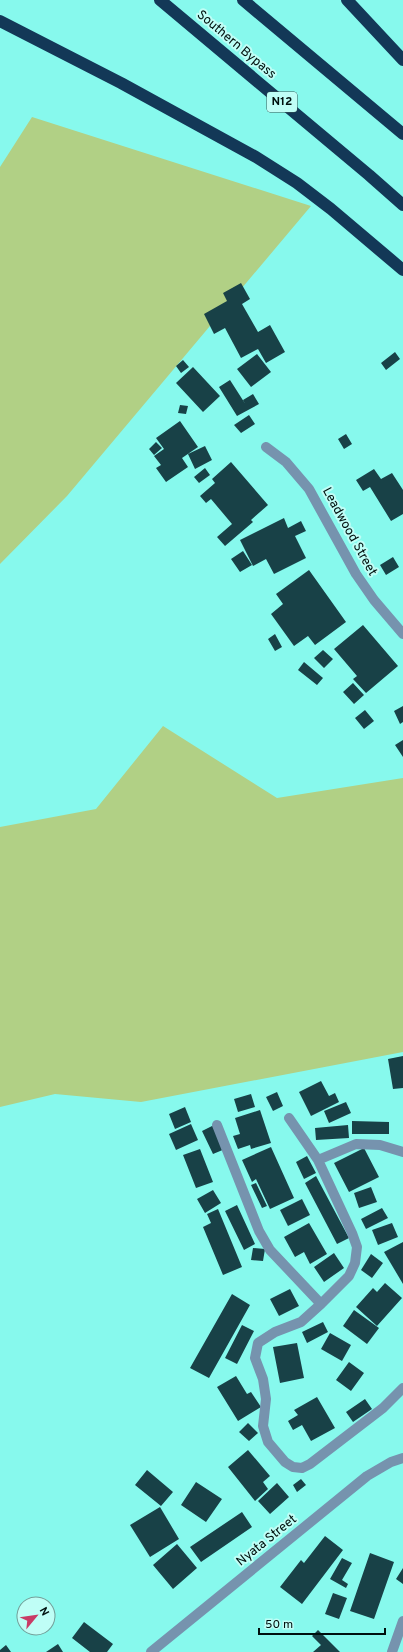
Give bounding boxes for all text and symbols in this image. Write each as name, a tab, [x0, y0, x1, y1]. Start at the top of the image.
street label: Southern Bypass	[193, 7, 279, 83]
road number: N12	[267, 92, 297, 112]
street label: Leadwood Street	[318, 485, 380, 579]
street label: Nyata Street	[234, 1512, 300, 1570]
north arrow	[16, 1596, 56, 1636]
text: N	[36, 1605, 52, 1618]
scale bar	[259, 1610, 385, 1636]
text: 50 m	[265, 1617, 293, 1633]

